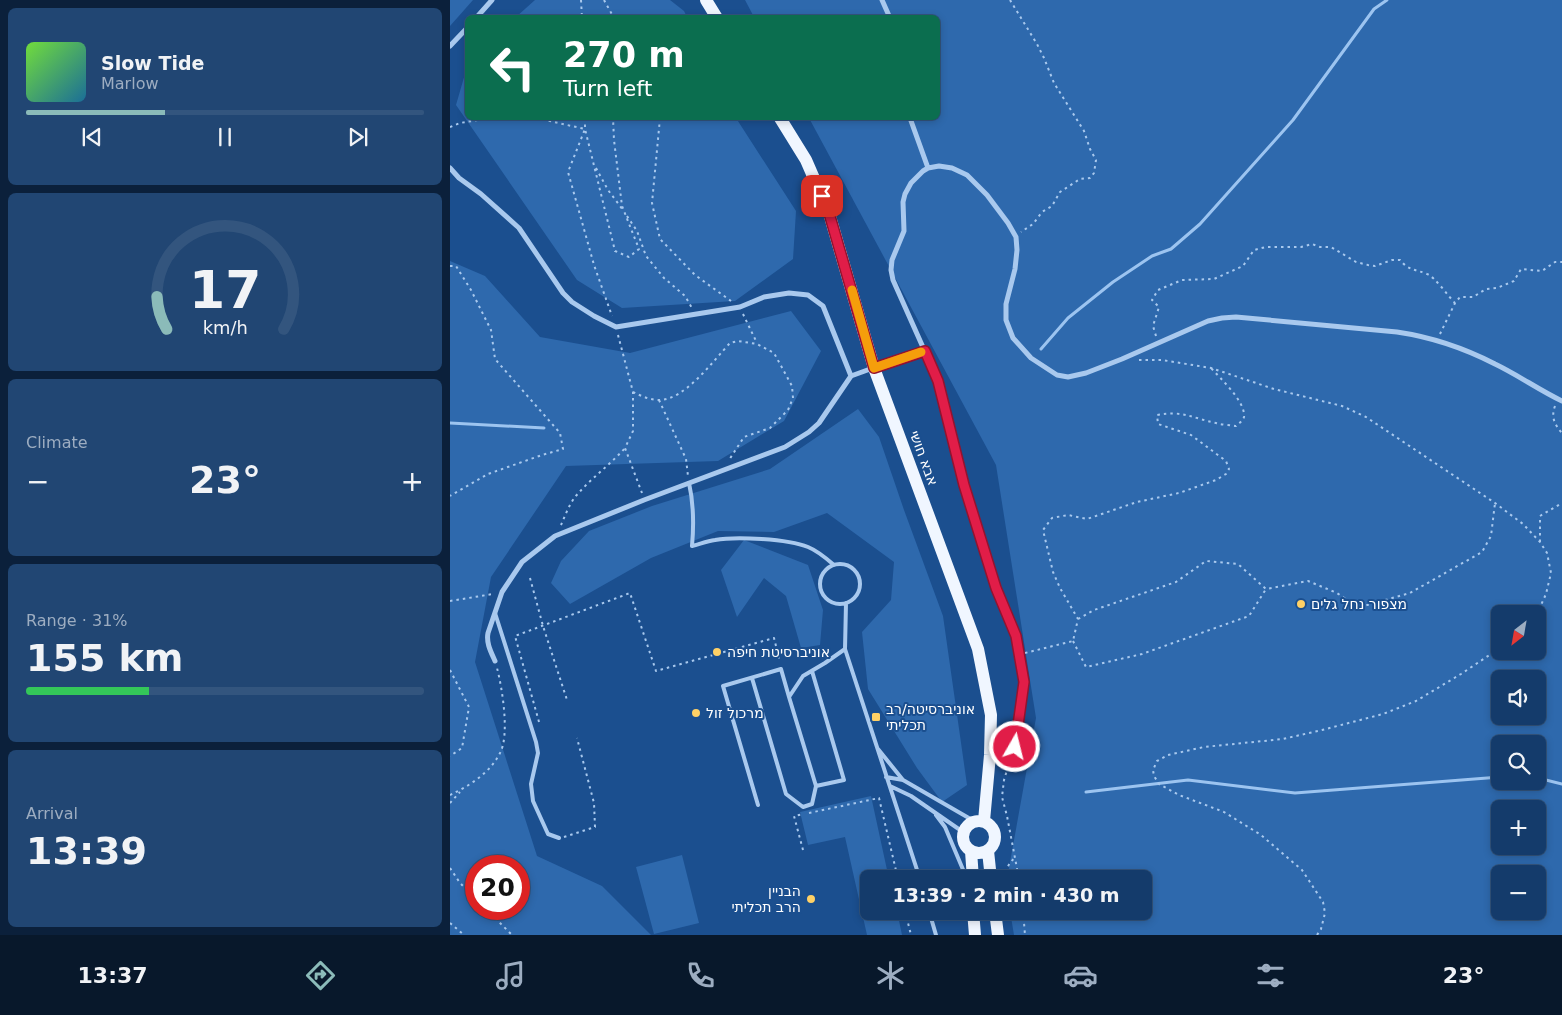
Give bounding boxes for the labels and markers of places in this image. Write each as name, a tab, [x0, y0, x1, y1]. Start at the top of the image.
pin	[801, 175, 843, 217]
place label: מצפור נחל גלים	[1311, 596, 1407, 612]
marker: מצפור נחל גלים	[1295, 598, 1307, 610]
place label: אוניברסיטת חיפה	[727, 644, 830, 660]
marker: אוניברסיטת חיפה	[711, 646, 723, 658]
place label: אוניברסיטה/רב תכליתי	[886, 701, 975, 733]
place label: מרכול זול	[706, 705, 764, 721]
marker: מרכול זול	[690, 707, 702, 719]
marker: אוניברסיטה/רב תכליתי	[870, 711, 882, 723]
place label: הבניין הרב תכליתי	[731, 883, 801, 915]
marker: הבניין הרב תכליתי	[805, 893, 817, 905]

